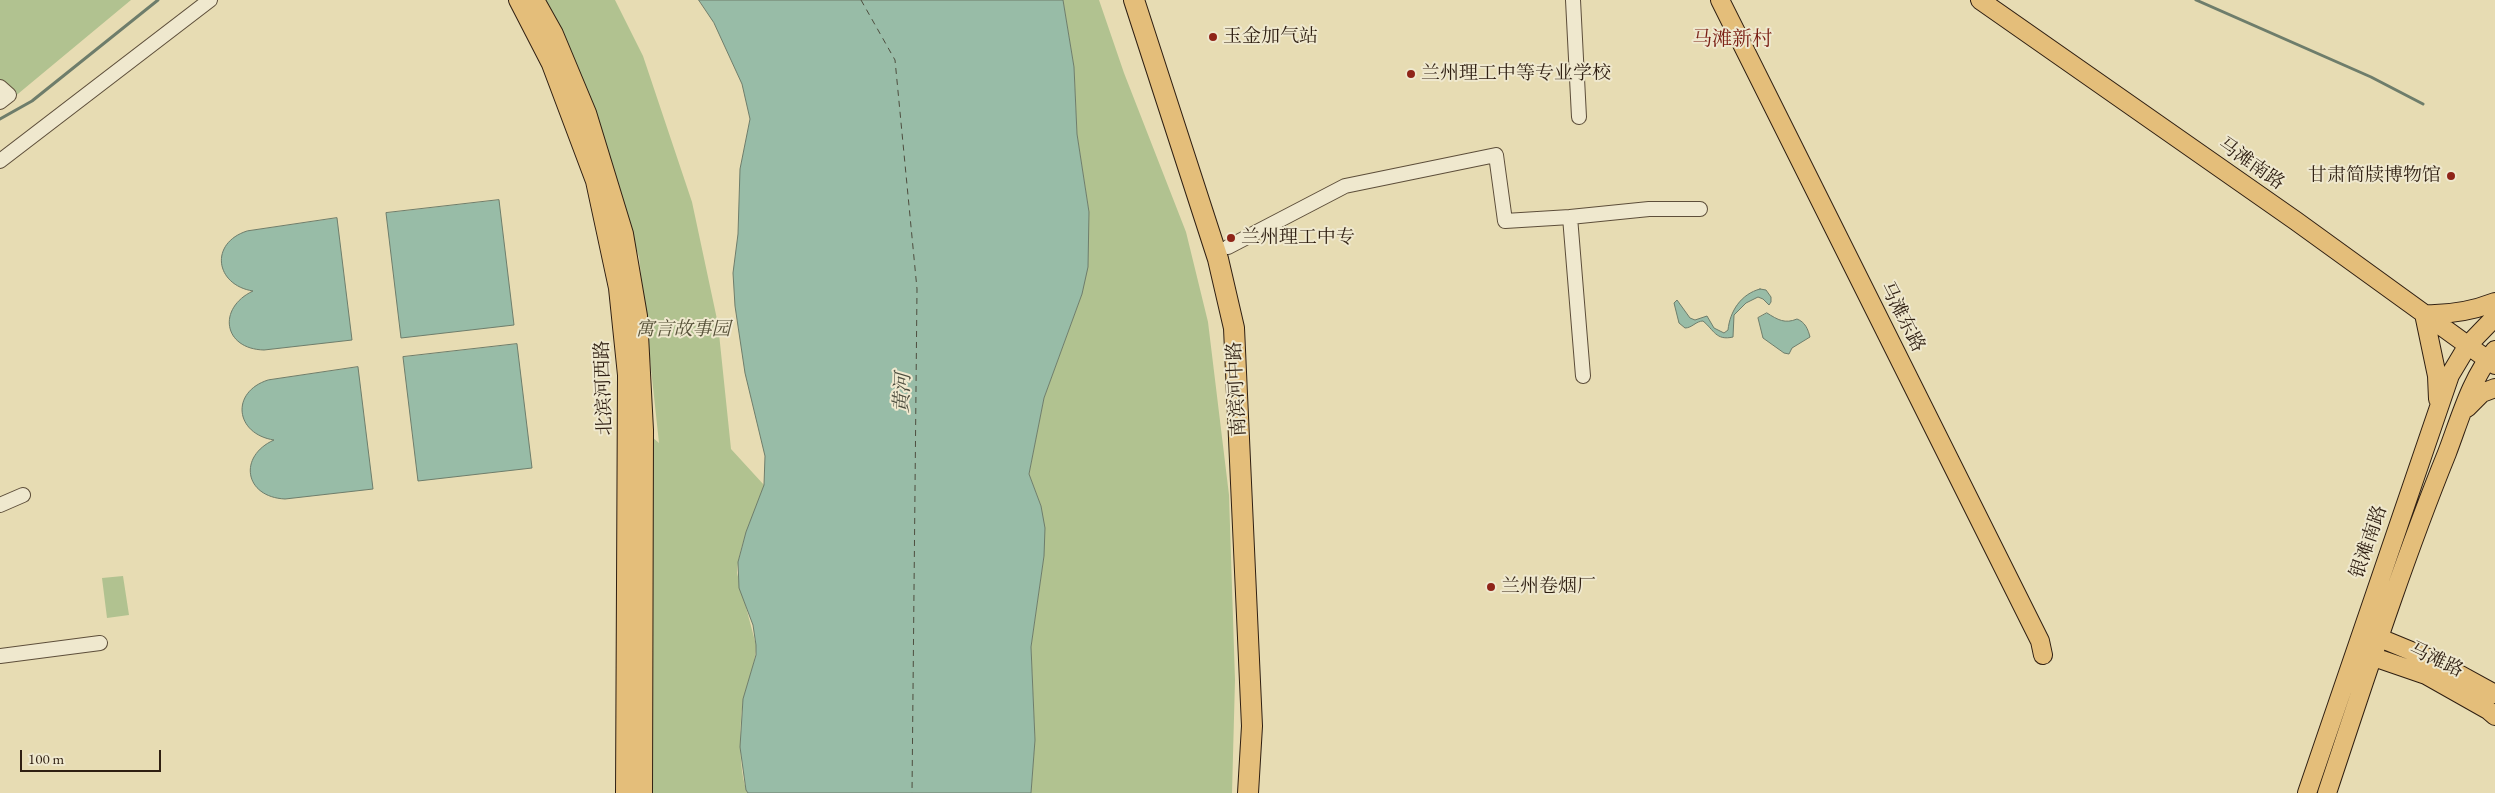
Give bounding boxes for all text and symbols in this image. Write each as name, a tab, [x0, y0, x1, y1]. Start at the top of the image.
place label: 玉金加气站	[1223, 26, 1318, 48]
district label: 马滩新村	[1692, 28, 1772, 52]
marker: 玉金加气站	[1207, 31, 1219, 43]
place label: 兰州理工中等专业学校	[1421, 63, 1611, 85]
marker: 兰州理工中等专业学校	[1405, 68, 1417, 80]
street label: 马滩南路	[2213, 133, 2289, 195]
place label: 甘肃简牍博物馆	[2308, 165, 2441, 187]
marker: 甘肃简牍博物馆	[2445, 170, 2457, 182]
place label: 兰州理工中专	[1241, 227, 1355, 249]
marker: 兰州理工中专	[1225, 232, 1237, 244]
street label: 马滩东路	[1875, 278, 1929, 356]
park label: 寓言故事园	[636, 319, 730, 341]
street label: 北滨河西路	[591, 340, 617, 436]
street label: 南滨河中路	[1223, 341, 1251, 437]
water label: 黄河	[890, 372, 916, 414]
street label: 银滩南路	[2346, 502, 2392, 582]
place label: 兰州卷烟厂	[1501, 576, 1596, 598]
marker: 兰州卷烟厂	[1485, 581, 1497, 593]
street label: 马滩路	[2405, 638, 2467, 682]
scale bar	[22, 740, 164, 772]
text: 100 m	[28, 749, 64, 768]

